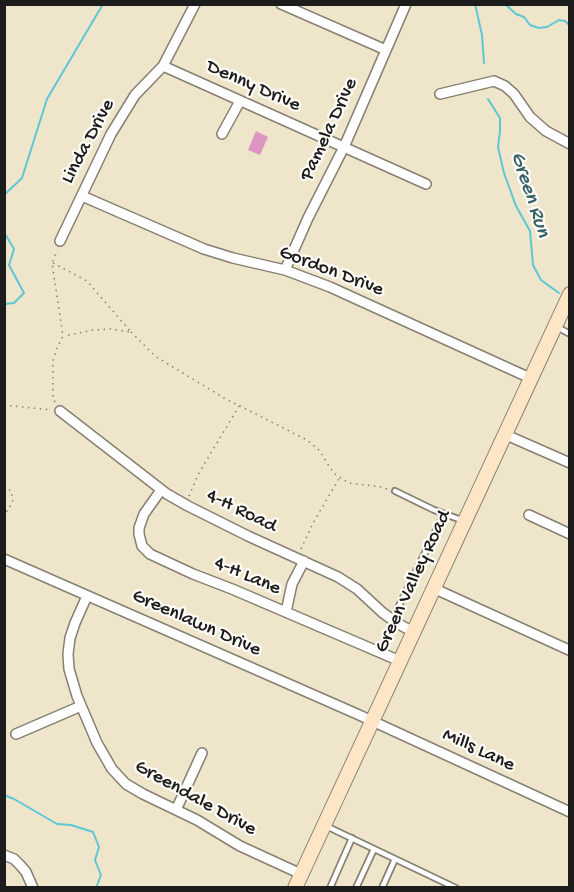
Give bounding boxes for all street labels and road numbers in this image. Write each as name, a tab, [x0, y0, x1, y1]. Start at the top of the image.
street label: Denny Drive	[202, 56, 304, 118]
street label: Pamela Drive	[296, 75, 364, 185]
street label: Linda Drive	[57, 96, 121, 188]
street label: Gordon Drive	[275, 241, 387, 303]
street label: 4-H Road	[202, 485, 280, 539]
street label: Green Valley Road	[371, 507, 457, 657]
street label: 4-H Lane	[210, 552, 284, 602]
street label: Greenlawn Drive	[128, 585, 264, 663]
street label: Mills Lane	[438, 724, 518, 778]
street label: Greendale Drive	[130, 756, 260, 842]

